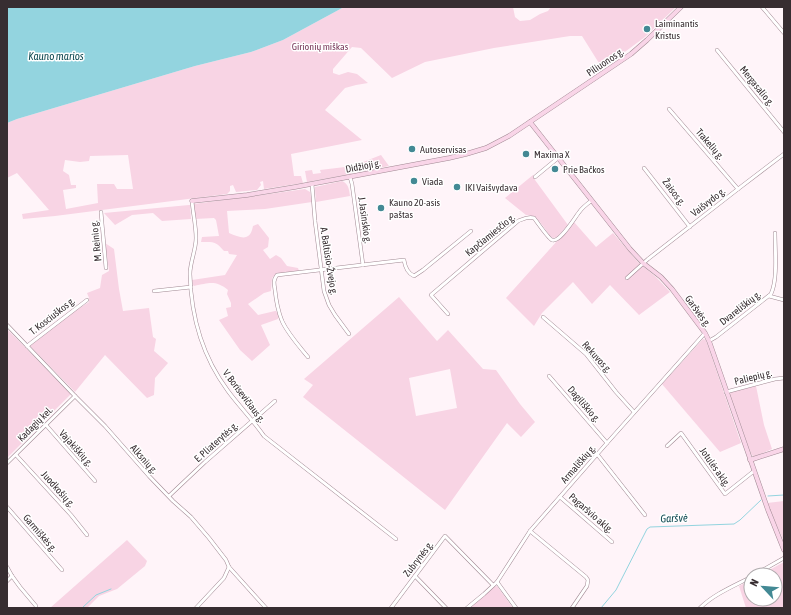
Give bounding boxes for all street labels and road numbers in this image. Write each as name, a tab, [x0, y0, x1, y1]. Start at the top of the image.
street label: Piliuonos g.	[585, 46, 626, 78]
street label: Mergasalio g.	[738, 64, 776, 108]
street label: Trakelių g.	[694, 126, 726, 162]
street label: Didžioji g.	[345, 157, 382, 175]
street label: Žaisos g.	[660, 176, 688, 208]
street label: Vaišvydo g.	[689, 185, 727, 219]
street label: J. Jasinskio g.	[356, 196, 374, 244]
street label: Kapčiamiesčio g.	[463, 212, 517, 258]
street label: M. Reinio g.	[88, 220, 104, 262]
street label: A. Baltūsio-Žvejo g.	[318, 226, 340, 296]
street label: Dvareliškių g.	[717, 288, 763, 327]
street label: Garšvės g.	[683, 293, 713, 329]
street label: T. Kosciuškos g.	[27, 295, 77, 337]
street label: Rekuvos g.	[580, 339, 614, 375]
street label: V. Borisevičiaus g.	[221, 367, 268, 425]
street label: Paliepių g.	[733, 367, 773, 387]
street label: Dagiliškio g.	[565, 384, 603, 424]
street label: Kadagių kel.	[15, 404, 55, 444]
street label: E. Pliaterytės g.	[192, 420, 240, 464]
street label: Vajakiškių g.	[57, 428, 95, 468]
street label: Alksnių g.	[128, 442, 160, 476]
street label: Armališkių g.	[558, 443, 598, 485]
street label: Jotulės aklg.	[698, 445, 733, 489]
street label: Juodkošių g.	[39, 469, 77, 509]
street label: Pagaršvio aklg.	[567, 491, 615, 535]
street label: Garmiškės g.	[21, 512, 59, 554]
street label: Zubrynės g.	[401, 539, 435, 579]

